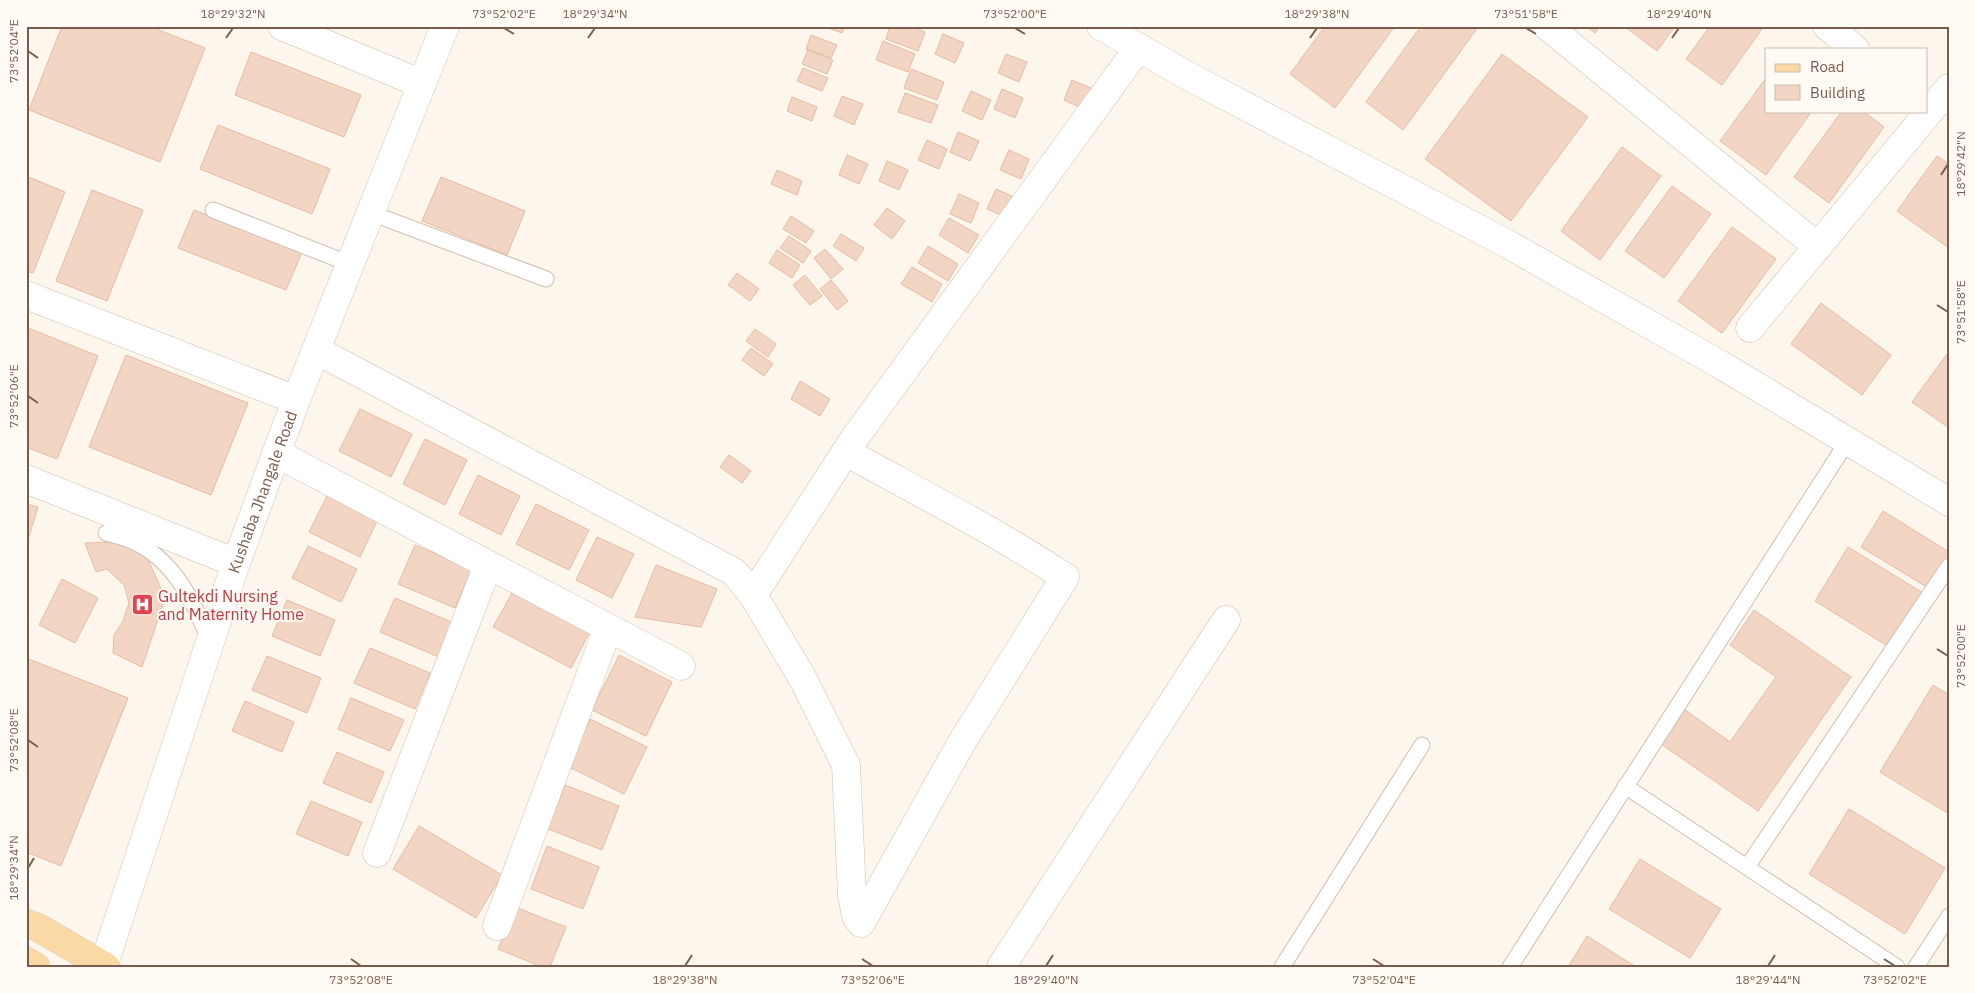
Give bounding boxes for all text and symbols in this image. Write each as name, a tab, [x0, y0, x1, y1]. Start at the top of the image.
text: 18°29'32"N	[200, 6, 266, 21]
text: 73°52'02"E	[472, 6, 536, 21]
text: 18°29'34"N	[562, 6, 628, 21]
text: 73°52'00"E	[983, 6, 1047, 21]
text: 18°29'38"N	[1284, 6, 1350, 21]
text: 73°51'58"E	[1494, 6, 1558, 21]
text: 18°29'40"N	[1646, 6, 1712, 21]
text: 73°52'04"E	[6, 19, 21, 83]
legend	[1765, 48, 1928, 112]
text: Road	[1810, 57, 1845, 76]
text: Building	[1810, 83, 1865, 102]
text: 18°29'42"N	[1953, 131, 1968, 197]
text: 73°51'58"E	[1953, 280, 1968, 344]
text: 73°52'06"E	[6, 364, 21, 428]
street label: Kushaba Jhangale Road	[223, 408, 301, 576]
place label: Gultekdi Nursing and Maternity Home	[158, 586, 304, 624]
hospital icon: Gultekdi Nursing and Maternity Home	[130, 593, 154, 617]
text: 73°52'00"E	[1953, 624, 1968, 688]
text: 73°52'08"E	[6, 708, 21, 772]
text: 18°29'34"N	[6, 835, 21, 901]
text: 73°52'08"E	[329, 972, 393, 987]
text: 18°29'38"N	[652, 972, 718, 987]
text: 73°52'06"E	[841, 972, 905, 987]
text: 18°29'40"N	[1013, 972, 1079, 987]
text: 73°52'04"E	[1352, 972, 1416, 987]
text: 18°29'44"N	[1735, 972, 1801, 987]
text: 73°52'02"E	[1863, 972, 1927, 987]

